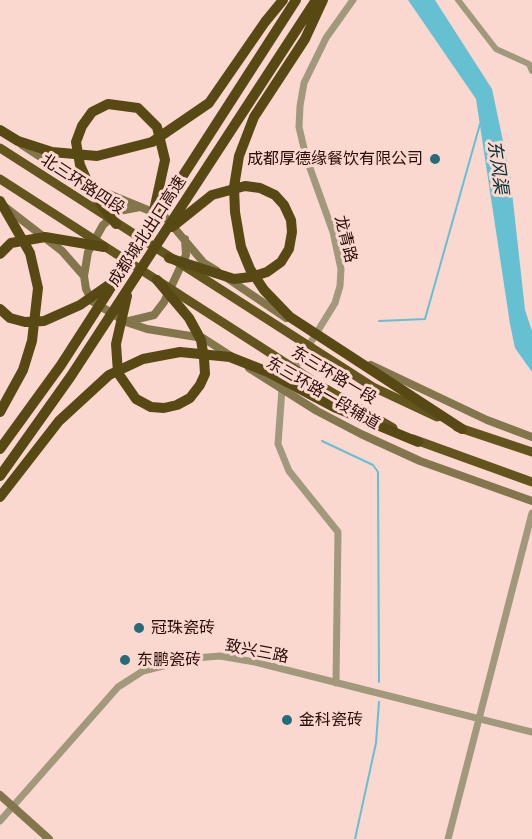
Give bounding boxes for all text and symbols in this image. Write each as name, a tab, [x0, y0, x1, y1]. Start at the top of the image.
water label: 东风渠	[484, 139, 512, 195]
place label: 成都厚德缘餐饮有限公司	[247, 149, 423, 169]
street label: 北三环路四段	[38, 150, 128, 218]
marker: 成都厚德缘餐饮有限公司	[428, 152, 442, 166]
street label: 成都城北出口高速	[104, 172, 190, 290]
street label: 龙青路	[331, 213, 361, 265]
street label: 东三环路一段	[288, 342, 380, 408]
street label: 东三环路一段辅道	[263, 353, 383, 433]
place label: 冠珠瓷砖	[151, 618, 215, 638]
marker: 冠珠瓷砖	[132, 621, 146, 635]
street label: 致兴三路	[224, 635, 290, 667]
place label: 东鹏瓷砖	[137, 650, 201, 670]
marker: 东鹏瓷砖	[118, 653, 132, 667]
place label: 金科瓷砖	[299, 710, 363, 730]
marker: 金科瓷砖	[280, 713, 294, 727]

